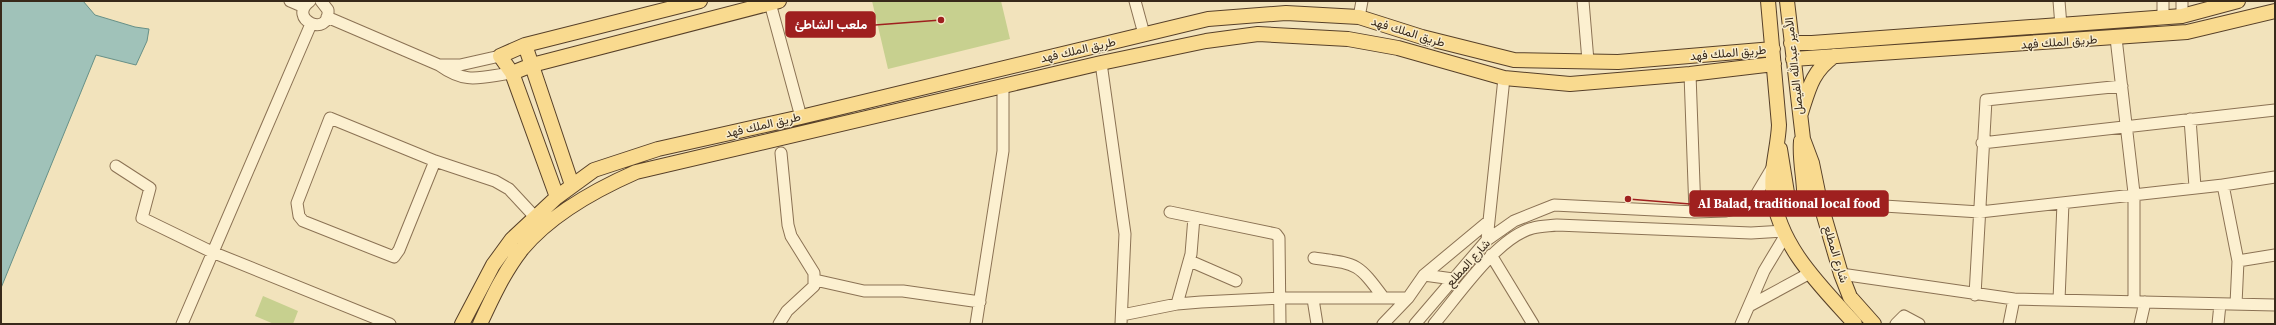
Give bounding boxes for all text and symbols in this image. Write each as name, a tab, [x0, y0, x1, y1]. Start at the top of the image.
callout: ملعب الشاطئ	[786, 12, 875, 37]
street label: طريق الملك فهد	[1369, 13, 1447, 51]
text: ملعب الشاطئ	[795, 16, 867, 33]
street label: الأمير عبدالله الفيصل	[1781, 17, 1807, 115]
street label: طريق الملك فهد	[2020, 31, 2098, 53]
street label: طريق الملك فهد	[1039, 34, 1117, 66]
street label: طريق الملك فهد	[1689, 42, 1767, 64]
street label: طريق الملك فهد	[724, 109, 802, 141]
callout: Al Balad, traditional local food	[1690, 191, 1888, 216]
text: Al Balad, traditional local food	[1698, 195, 1881, 212]
street label: شارع المطلع	[1819, 223, 1852, 285]
street label: شارع المطلع	[1442, 236, 1494, 291]

